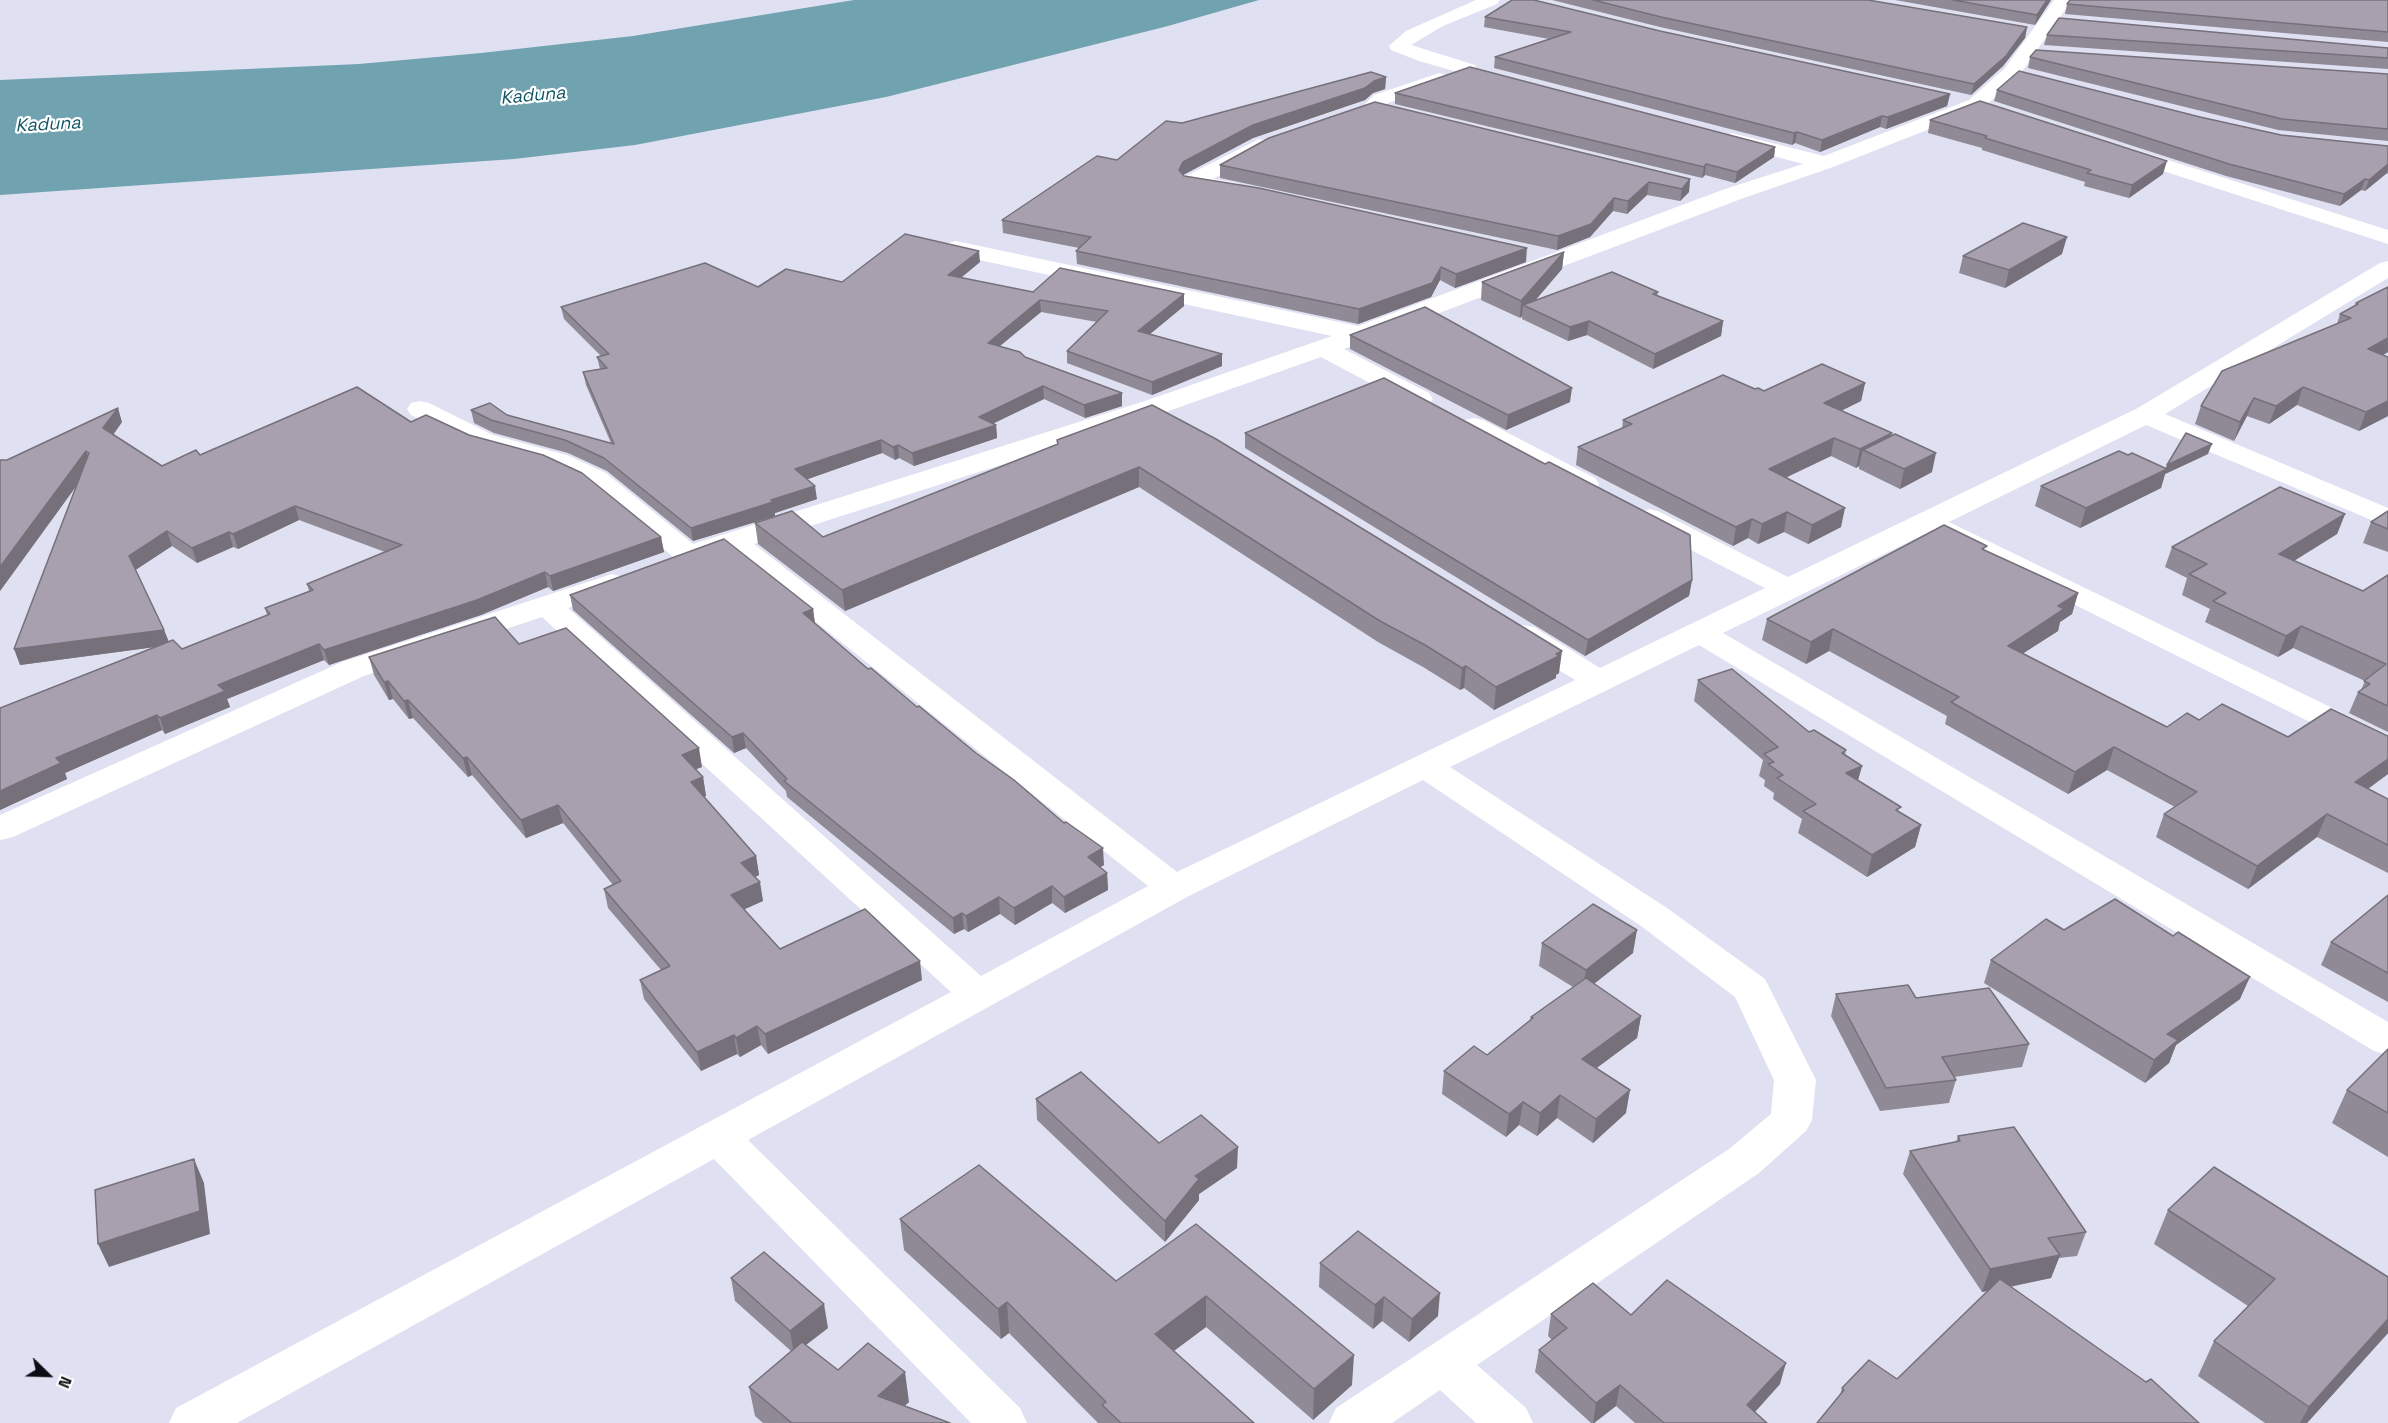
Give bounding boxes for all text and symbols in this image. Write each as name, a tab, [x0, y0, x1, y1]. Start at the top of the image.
water label: Kaduna	[500, 82, 566, 110]
water label: Kaduna	[15, 113, 81, 137]
north arrow	[18, 1345, 78, 1405]
text: N	[53, 1373, 77, 1391]

